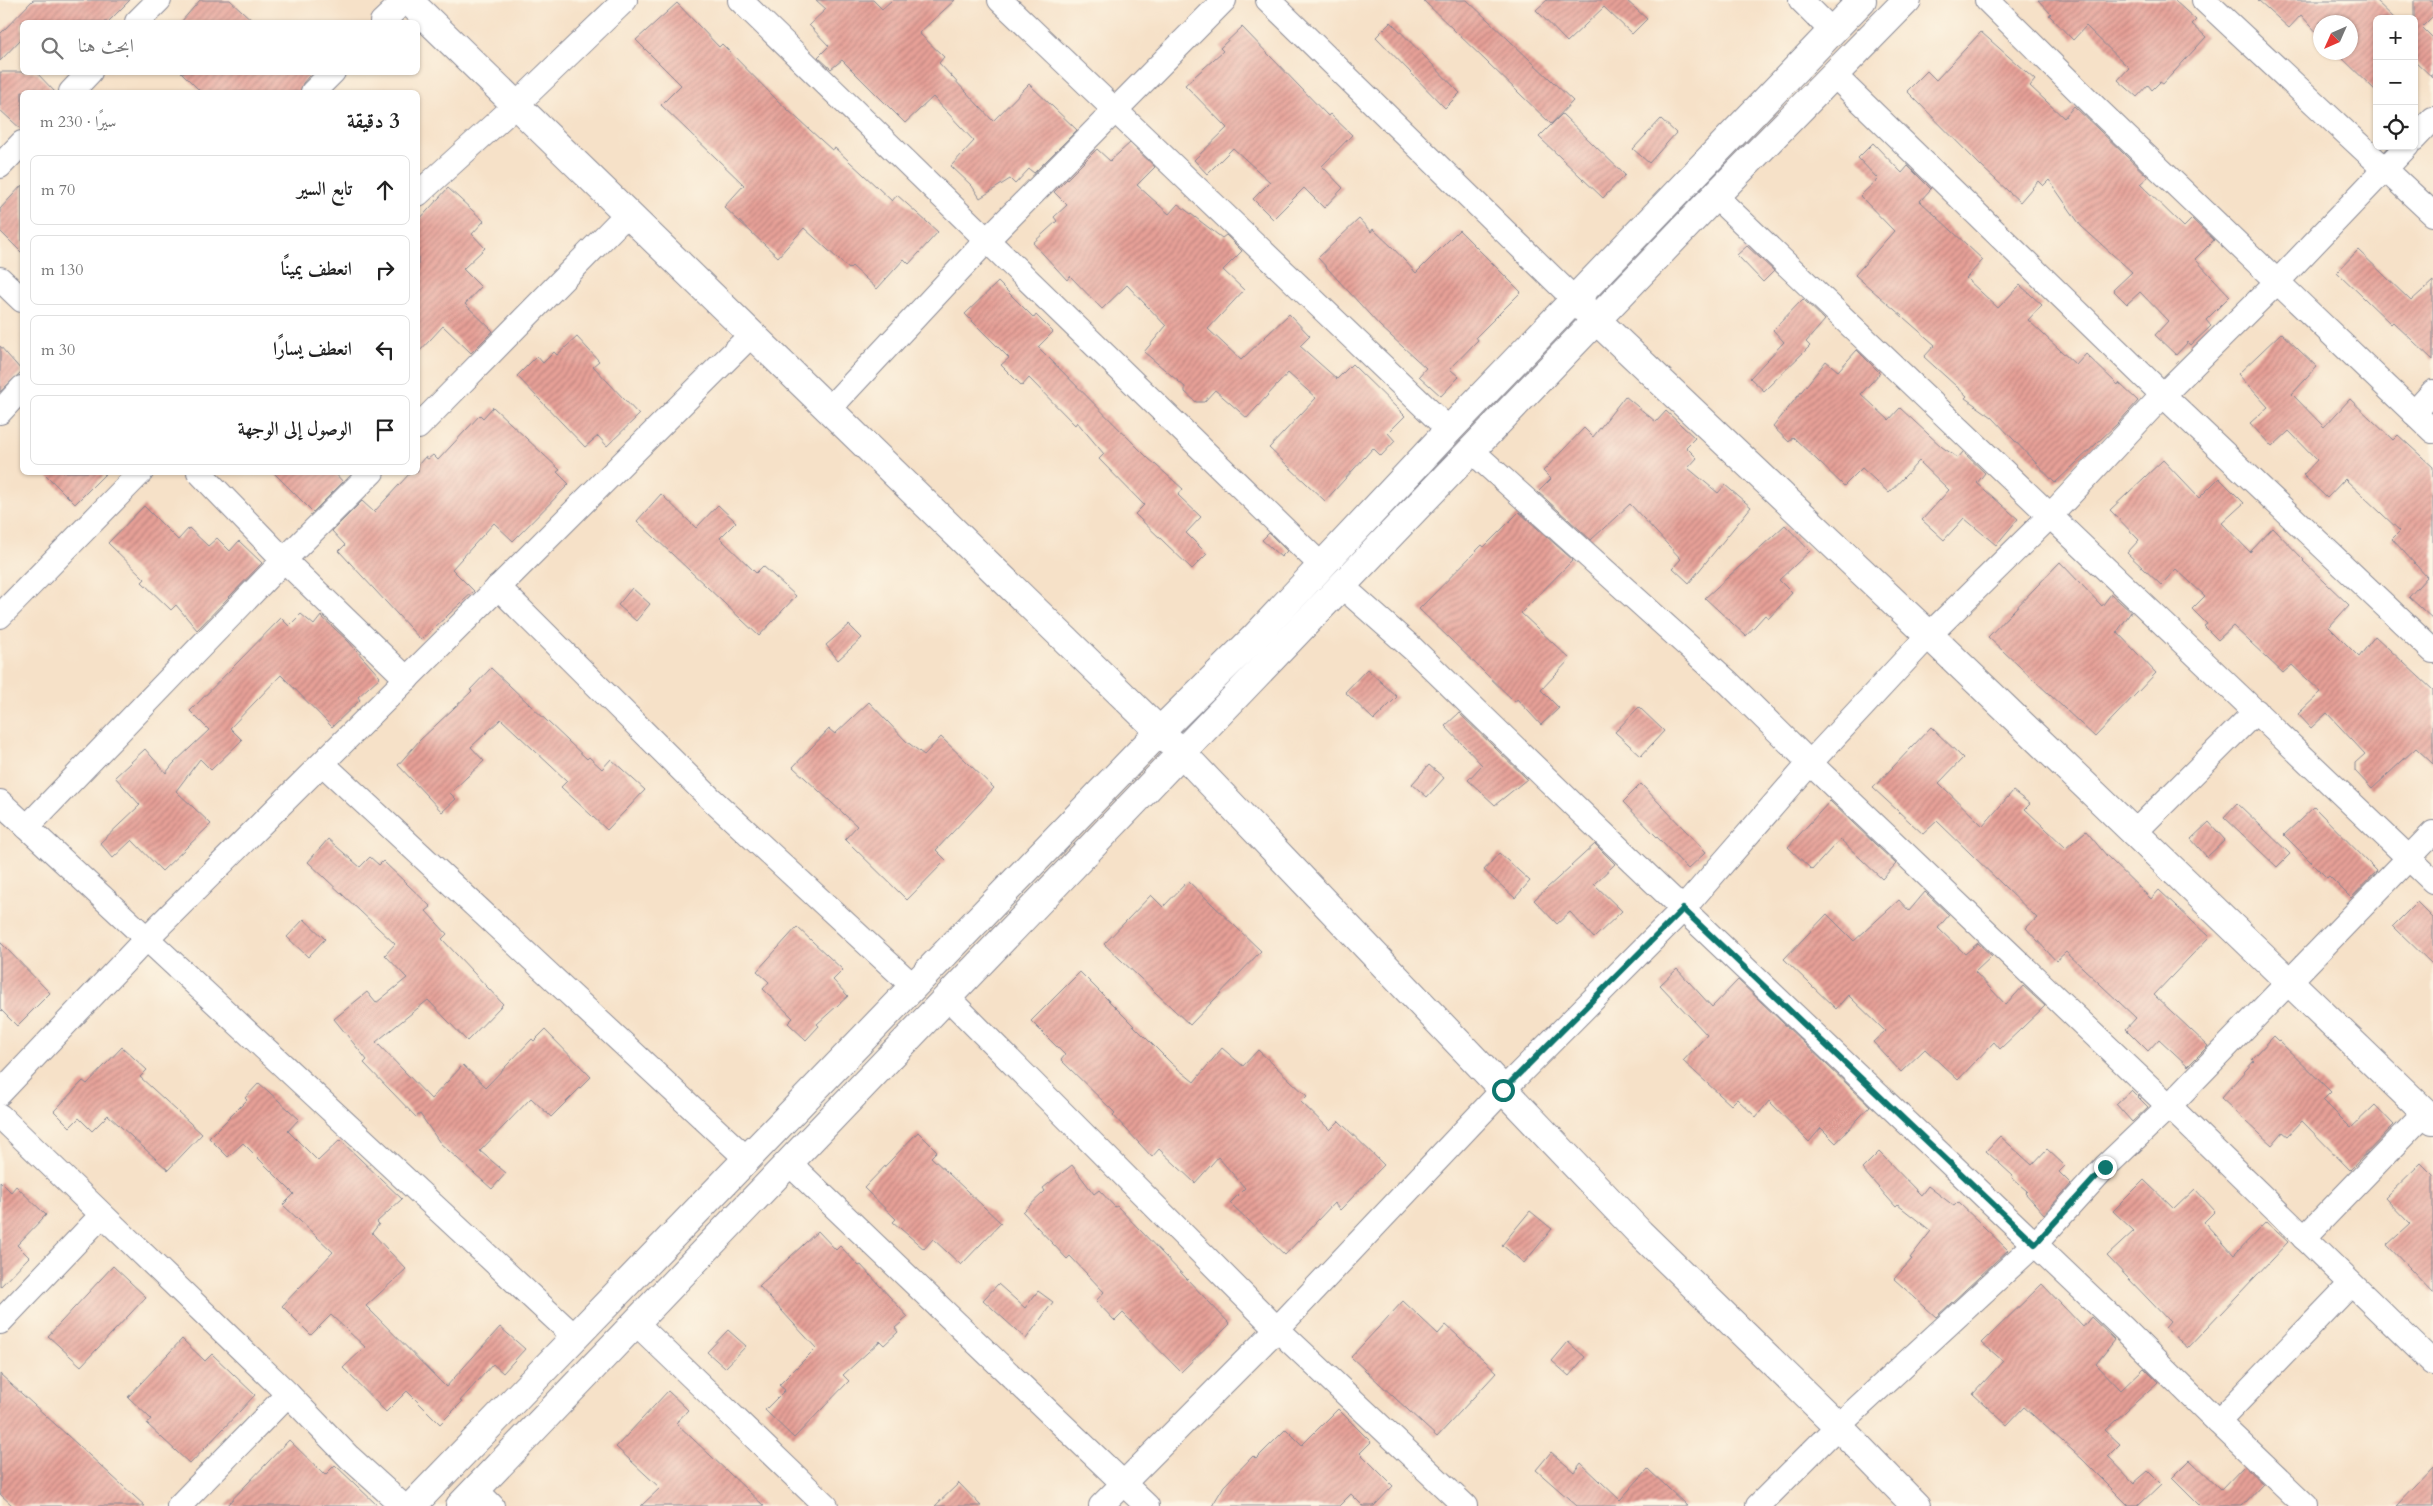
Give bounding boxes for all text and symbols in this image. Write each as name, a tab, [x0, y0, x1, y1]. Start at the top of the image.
north arrow	[2313, 15, 2358, 60]
map controls	[2373, 15, 2418, 150]
button: +	[2373, 15, 2418, 60]
search box	[20, 20, 420, 75]
text: ابحث هنا	[78, 33, 134, 59]
icon: search	[38, 34, 66, 62]
button: −	[2373, 60, 2418, 105]
button: locate	[2373, 105, 2418, 150]
text: 3 دقيقة	[347, 107, 400, 136]
text: سيرًا · 230 m	[40, 111, 116, 133]
text: تابع السير	[297, 176, 352, 202]
icon: ahead	[371, 176, 399, 204]
text: 70 m	[41, 179, 75, 201]
text: انعطف يمينًا	[281, 256, 352, 282]
icon: right	[371, 256, 399, 284]
text: 130 m	[41, 259, 83, 281]
text: انعطف يسارًا	[273, 336, 352, 362]
icon: left	[371, 336, 399, 364]
text: 30 m	[41, 339, 75, 361]
text: الوصول إلى الوجهة	[238, 416, 352, 442]
icon: arrive	[371, 416, 399, 444]
route start	[1492, 1079, 1515, 1102]
route end	[2094, 1156, 2117, 1179]

